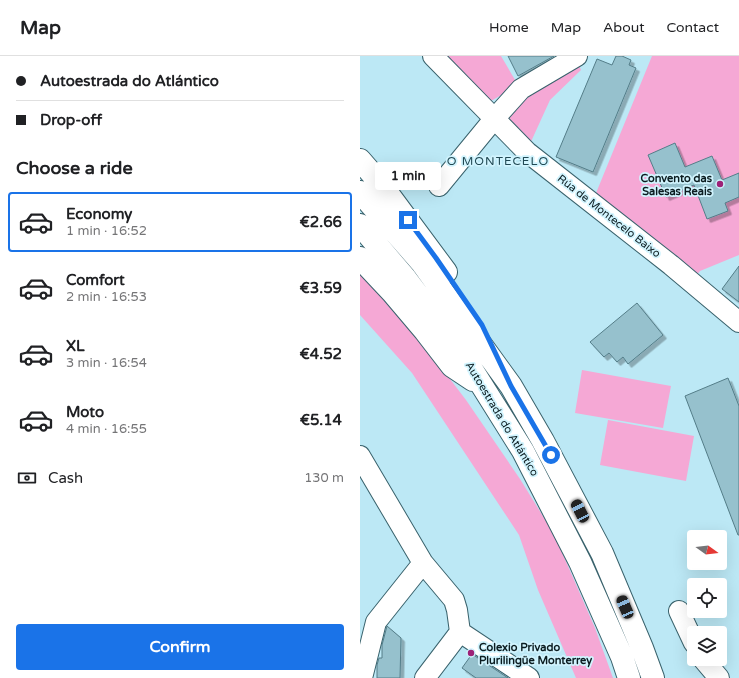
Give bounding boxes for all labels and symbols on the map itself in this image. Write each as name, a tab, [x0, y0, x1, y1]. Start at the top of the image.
district label: O MONTECELO	[447, 154, 549, 168]
callout: 1 min	[375, 162, 441, 190]
street label: Rúa de Montecelo Baixo	[555, 172, 663, 260]
place label: Convento das Salesas Reais	[641, 172, 713, 198]
marker: Convento das Salesas Reais	[715, 179, 725, 189]
route end	[399, 211, 417, 229]
street label: Autoestrada do Atlántico	[463, 359, 542, 479]
route start	[542, 446, 560, 464]
car	[569, 498, 591, 524]
north arrow	[687, 530, 727, 570]
car	[615, 594, 635, 620]
place label: Colexio Privado Plurilingüe Monterrey	[479, 641, 592, 668]
marker: Colexio Privado Plurilingüe Monterrey	[466, 648, 476, 658]

